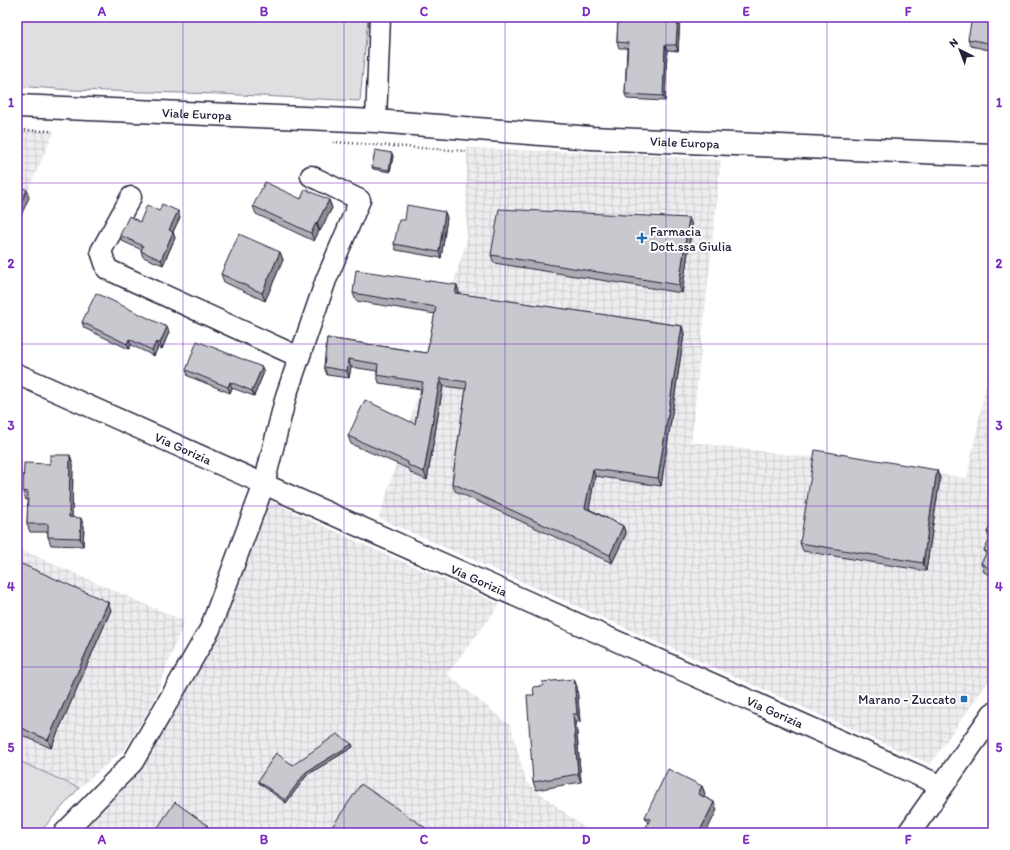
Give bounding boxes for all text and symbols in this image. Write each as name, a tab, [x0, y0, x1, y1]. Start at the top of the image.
text: A	[97, 4, 107, 19]
text: B	[260, 4, 269, 19]
text: C	[420, 4, 429, 19]
text: D	[582, 4, 591, 19]
text: E	[742, 4, 750, 19]
text: F	[905, 4, 912, 19]
north arrow	[940, 30, 980, 70]
text: N	[947, 36, 961, 50]
text: 1	[8, 95, 14, 110]
text: 1	[996, 95, 1002, 110]
street label: Viale Europa	[162, 105, 232, 122]
street label: Viale Europa	[650, 133, 720, 151]
place label: Farmacia Dott.ssa Giulia	[650, 224, 732, 254]
marker: Farmacia Dott.ssa Giulia	[637, 233, 647, 243]
text: 2	[8, 256, 15, 271]
text: 2	[996, 256, 1003, 271]
text: 3	[7, 418, 15, 433]
text: 3	[995, 418, 1003, 433]
street label: Via Gorizia	[153, 429, 214, 467]
street label: Via Gorizia	[449, 561, 510, 599]
text: 4	[7, 579, 15, 594]
text: 4	[995, 579, 1003, 594]
place label: Marano - Zuccato	[858, 692, 956, 707]
street label: Via Gorizia	[745, 693, 806, 731]
marker: Marano - Zuccato	[959, 694, 969, 704]
text: 5	[8, 740, 15, 755]
text: 5	[996, 740, 1003, 755]
text: A	[97, 832, 107, 847]
text: B	[260, 832, 269, 847]
text: C	[420, 832, 429, 847]
text: D	[582, 832, 591, 847]
text: E	[742, 832, 750, 847]
text: F	[905, 832, 912, 847]

